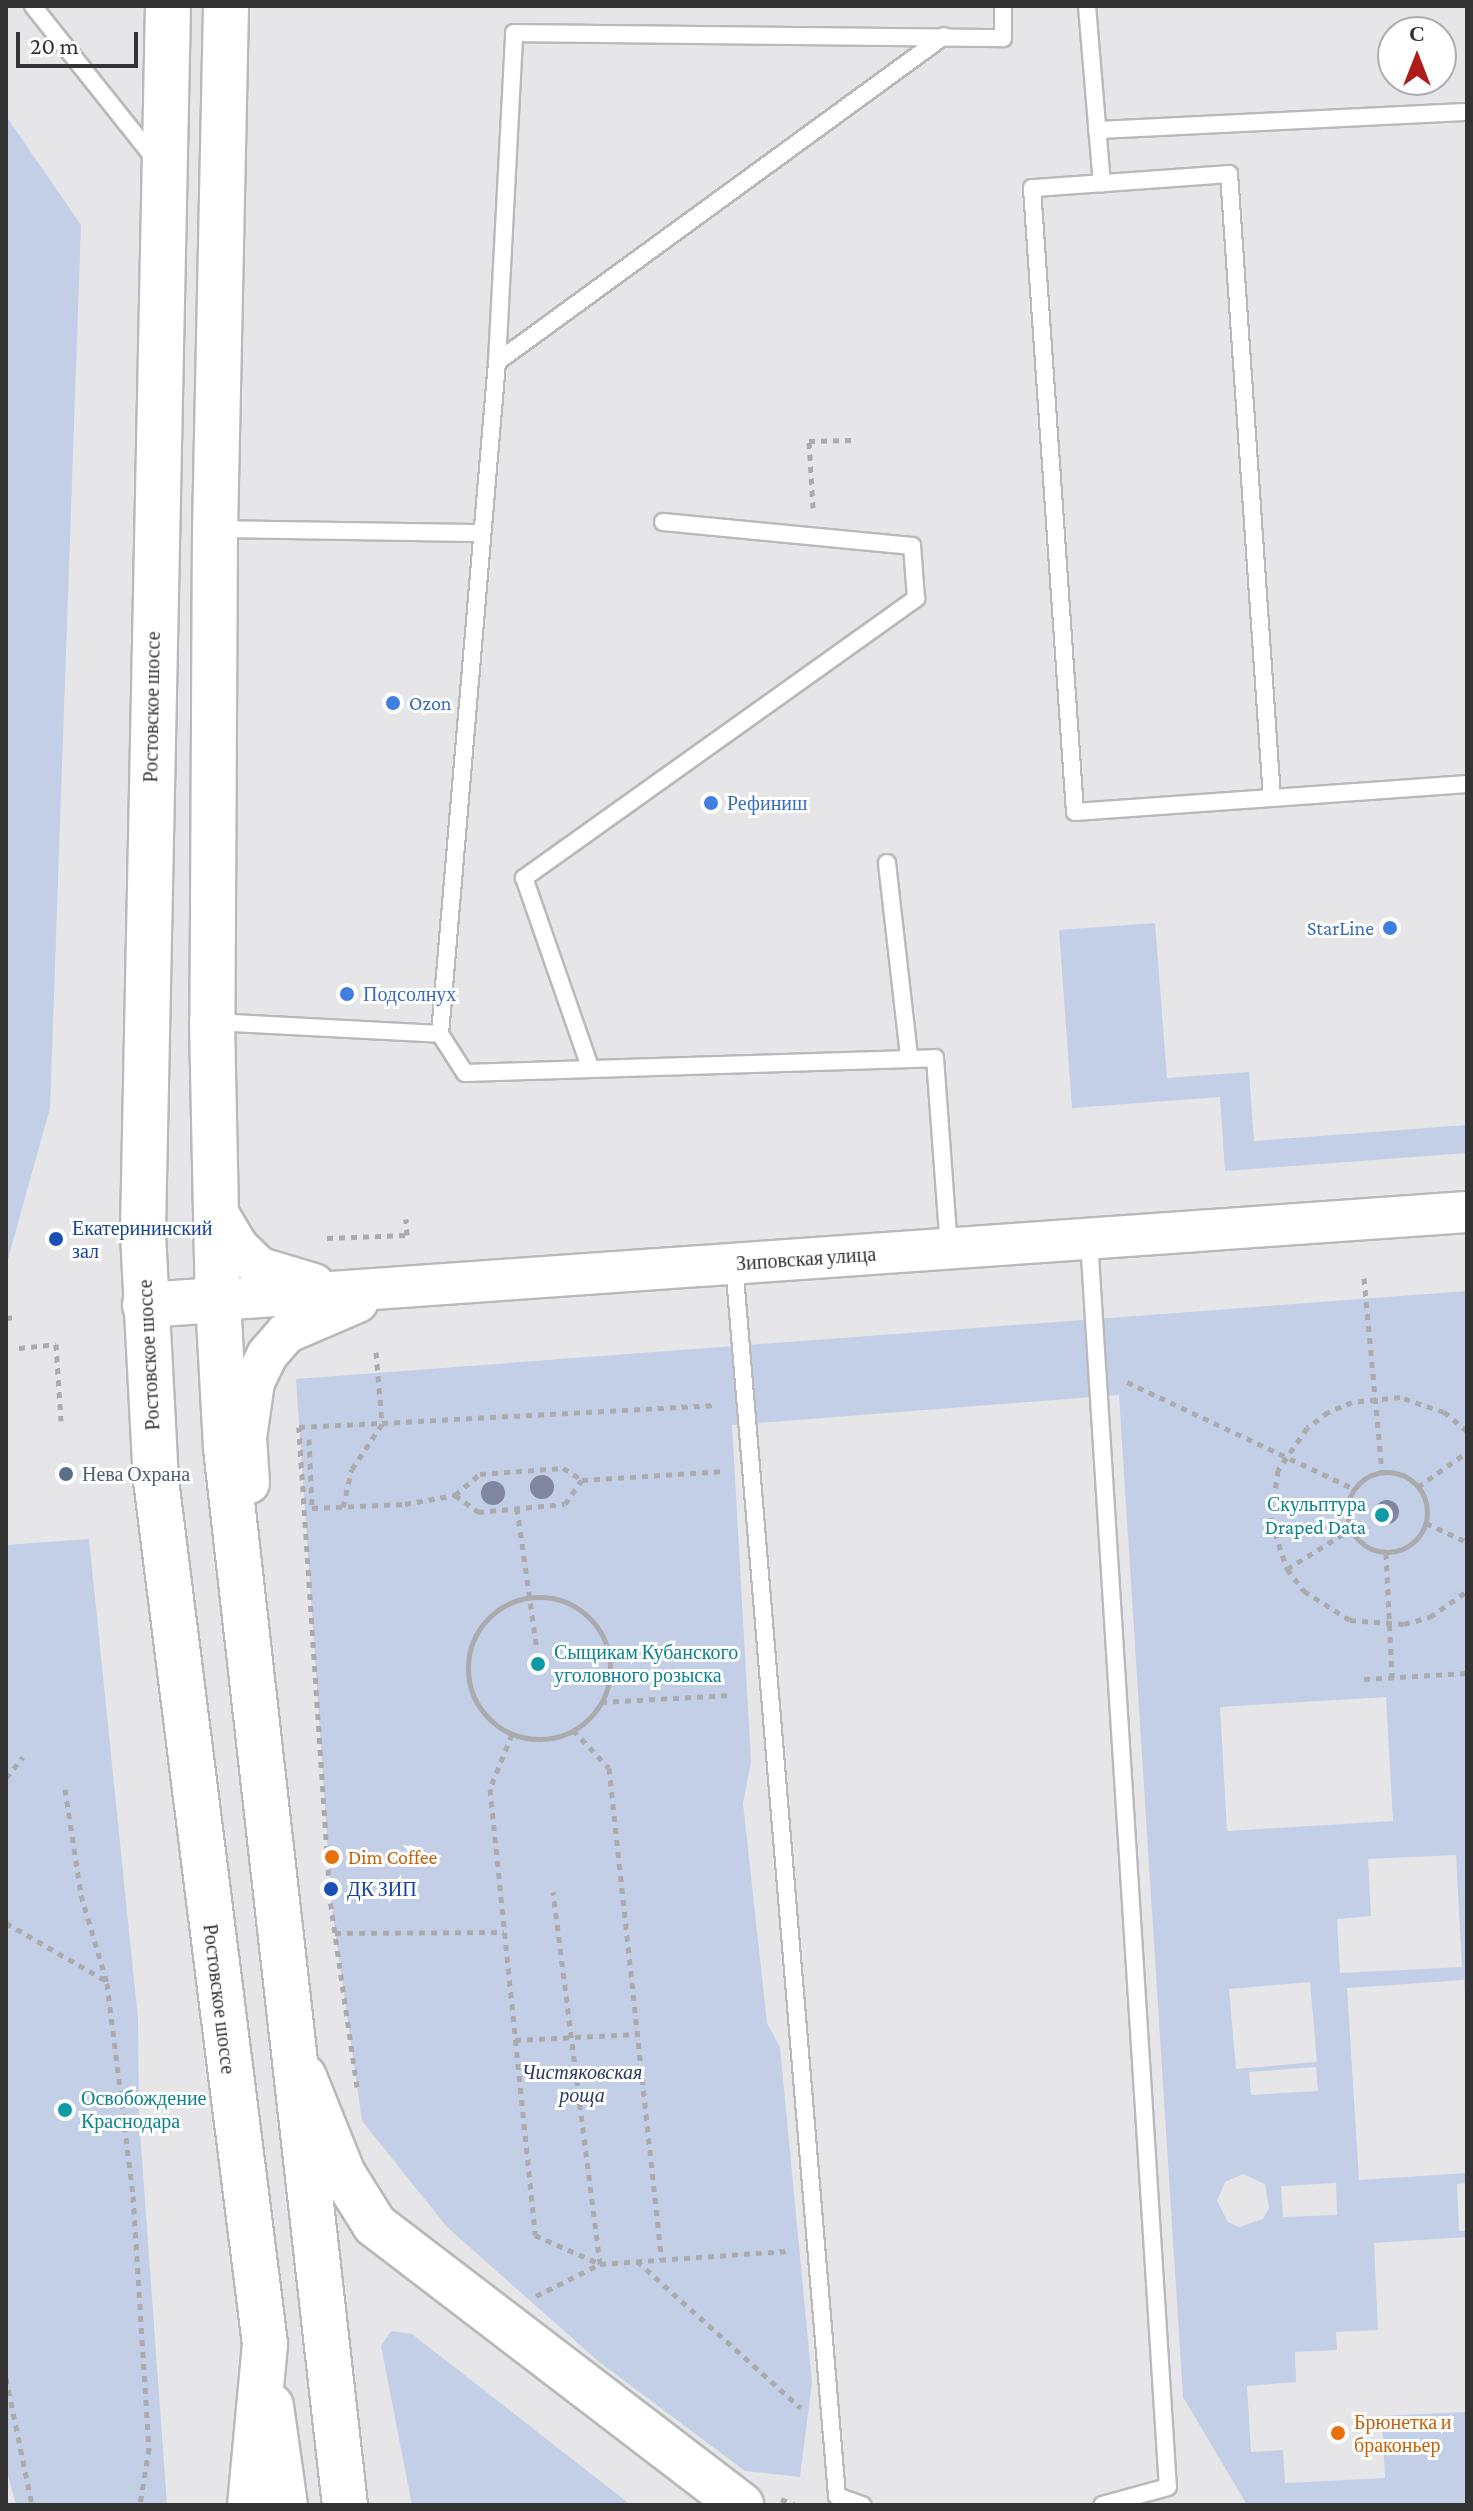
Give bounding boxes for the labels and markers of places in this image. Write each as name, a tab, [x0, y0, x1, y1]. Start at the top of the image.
place label: Ozon	[409, 691, 452, 715]
marker: Ozon	[384, 694, 402, 712]
place label: Рефиниш	[727, 791, 807, 815]
marker: Рефиниш	[702, 794, 720, 812]
place label: StarLine	[1307, 916, 1374, 940]
marker: StarLine	[1381, 919, 1399, 937]
place label: Подсолнух	[363, 982, 456, 1006]
marker: Подсолнух	[338, 985, 356, 1003]
place label: Екатерининский зал	[72, 1216, 212, 1263]
marker: Екатерининский зал	[47, 1230, 65, 1248]
place label: Нева Охрана	[82, 1462, 190, 1486]
marker: Нева Охрана	[57, 1465, 75, 1483]
place label: Скульптура Draped Data	[1265, 1492, 1366, 1539]
marker: Скульптура Draped Data	[1373, 1506, 1391, 1524]
place label: Сыщикам Кубанского уголовного розыска	[554, 1640, 738, 1687]
marker: Сыщикам Кубанского уголовного розыска	[529, 1655, 547, 1673]
place label: Dim Coffee	[348, 1845, 437, 1869]
marker: Dim Coffee	[323, 1848, 341, 1866]
place label: ДК ЗИП	[347, 1877, 417, 1901]
marker: ДК ЗИП	[322, 1880, 340, 1898]
place label: Освобождение Краснодара	[81, 2086, 206, 2133]
marker: Освобождение Краснодара	[56, 2101, 74, 2119]
place label: Брюнетка и браконьер	[1354, 2410, 1451, 2457]
marker: Брюнетка и браконьер	[1329, 2424, 1347, 2442]

